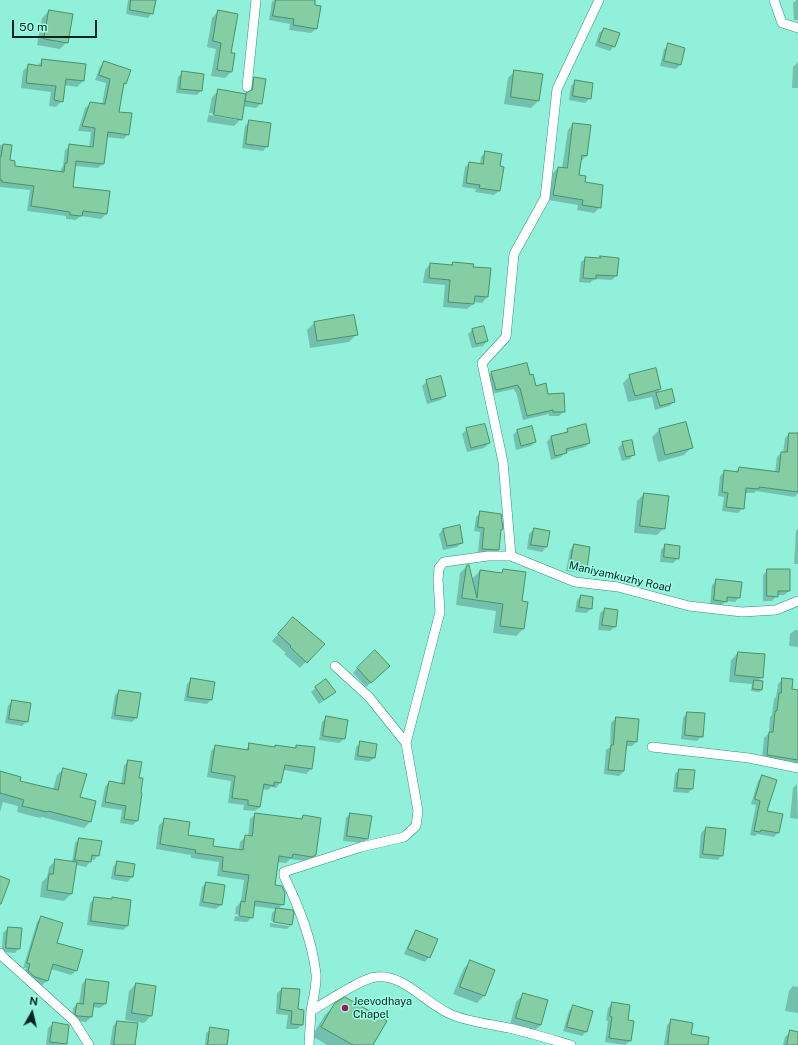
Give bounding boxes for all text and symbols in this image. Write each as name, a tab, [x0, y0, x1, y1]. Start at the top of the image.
scale bar	[14, 12, 99, 38]
text: 50 m	[19, 20, 47, 34]
street label: Maniyamkuzhy Road	[568, 559, 672, 595]
north arrow	[12, 993, 52, 1033]
text: N	[29, 995, 39, 1008]
place label: Jeevodhaya Chapel	[353, 995, 412, 1021]
marker: Jeevodhaya Chapel	[340, 1003, 350, 1013]

